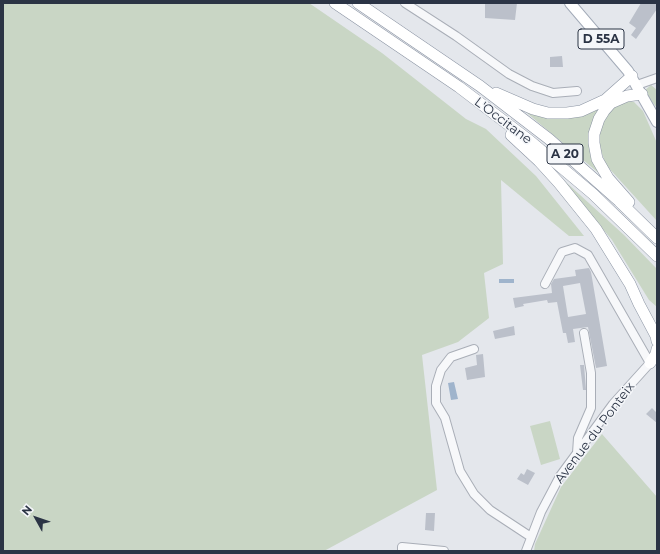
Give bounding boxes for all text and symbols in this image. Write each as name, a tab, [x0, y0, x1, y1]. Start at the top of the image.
road number: D 55A	[578, 29, 624, 49]
street label: L'Occitane	[471, 94, 535, 148]
road number: A 20	[547, 144, 583, 164]
street label: Avenue du Ponteix	[552, 379, 638, 487]
north arrow	[16, 498, 56, 538]
text: N	[19, 502, 35, 518]

